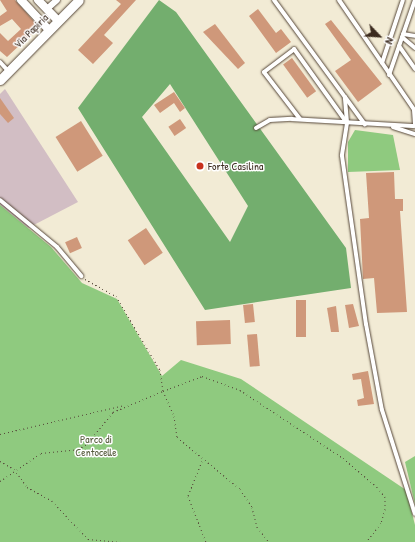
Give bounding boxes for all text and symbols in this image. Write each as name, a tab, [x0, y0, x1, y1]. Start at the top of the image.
street label: Via Papiria	[11, 11, 51, 51]
north arrow	[359, 16, 399, 56]
text: N	[382, 35, 397, 47]
place label: Forte Casilina	[208, 159, 263, 173]
marker: Forte Casilina	[195, 161, 205, 171]
park label: Parco di Centocelle	[75, 433, 117, 459]

